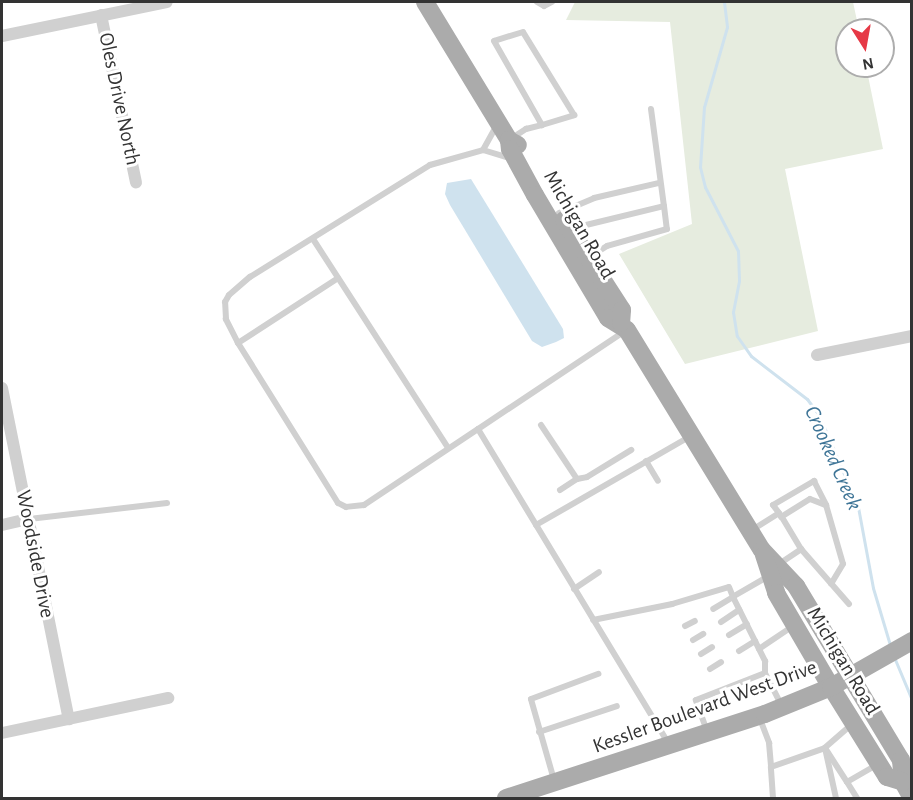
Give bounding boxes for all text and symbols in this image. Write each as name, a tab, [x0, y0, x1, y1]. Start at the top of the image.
north arrow	[835, 18, 895, 78]
street label: Oles Drive North	[93, 30, 145, 168]
text: N	[861, 55, 875, 73]
street label: Michigan Road	[538, 166, 620, 284]
water label: Crooked Creek	[798, 402, 868, 514]
street label: Woodside Drive	[10, 488, 60, 620]
street label: Michigan Road	[801, 603, 885, 719]
street label: Kessler Boulevard West Drive	[590, 655, 820, 759]

